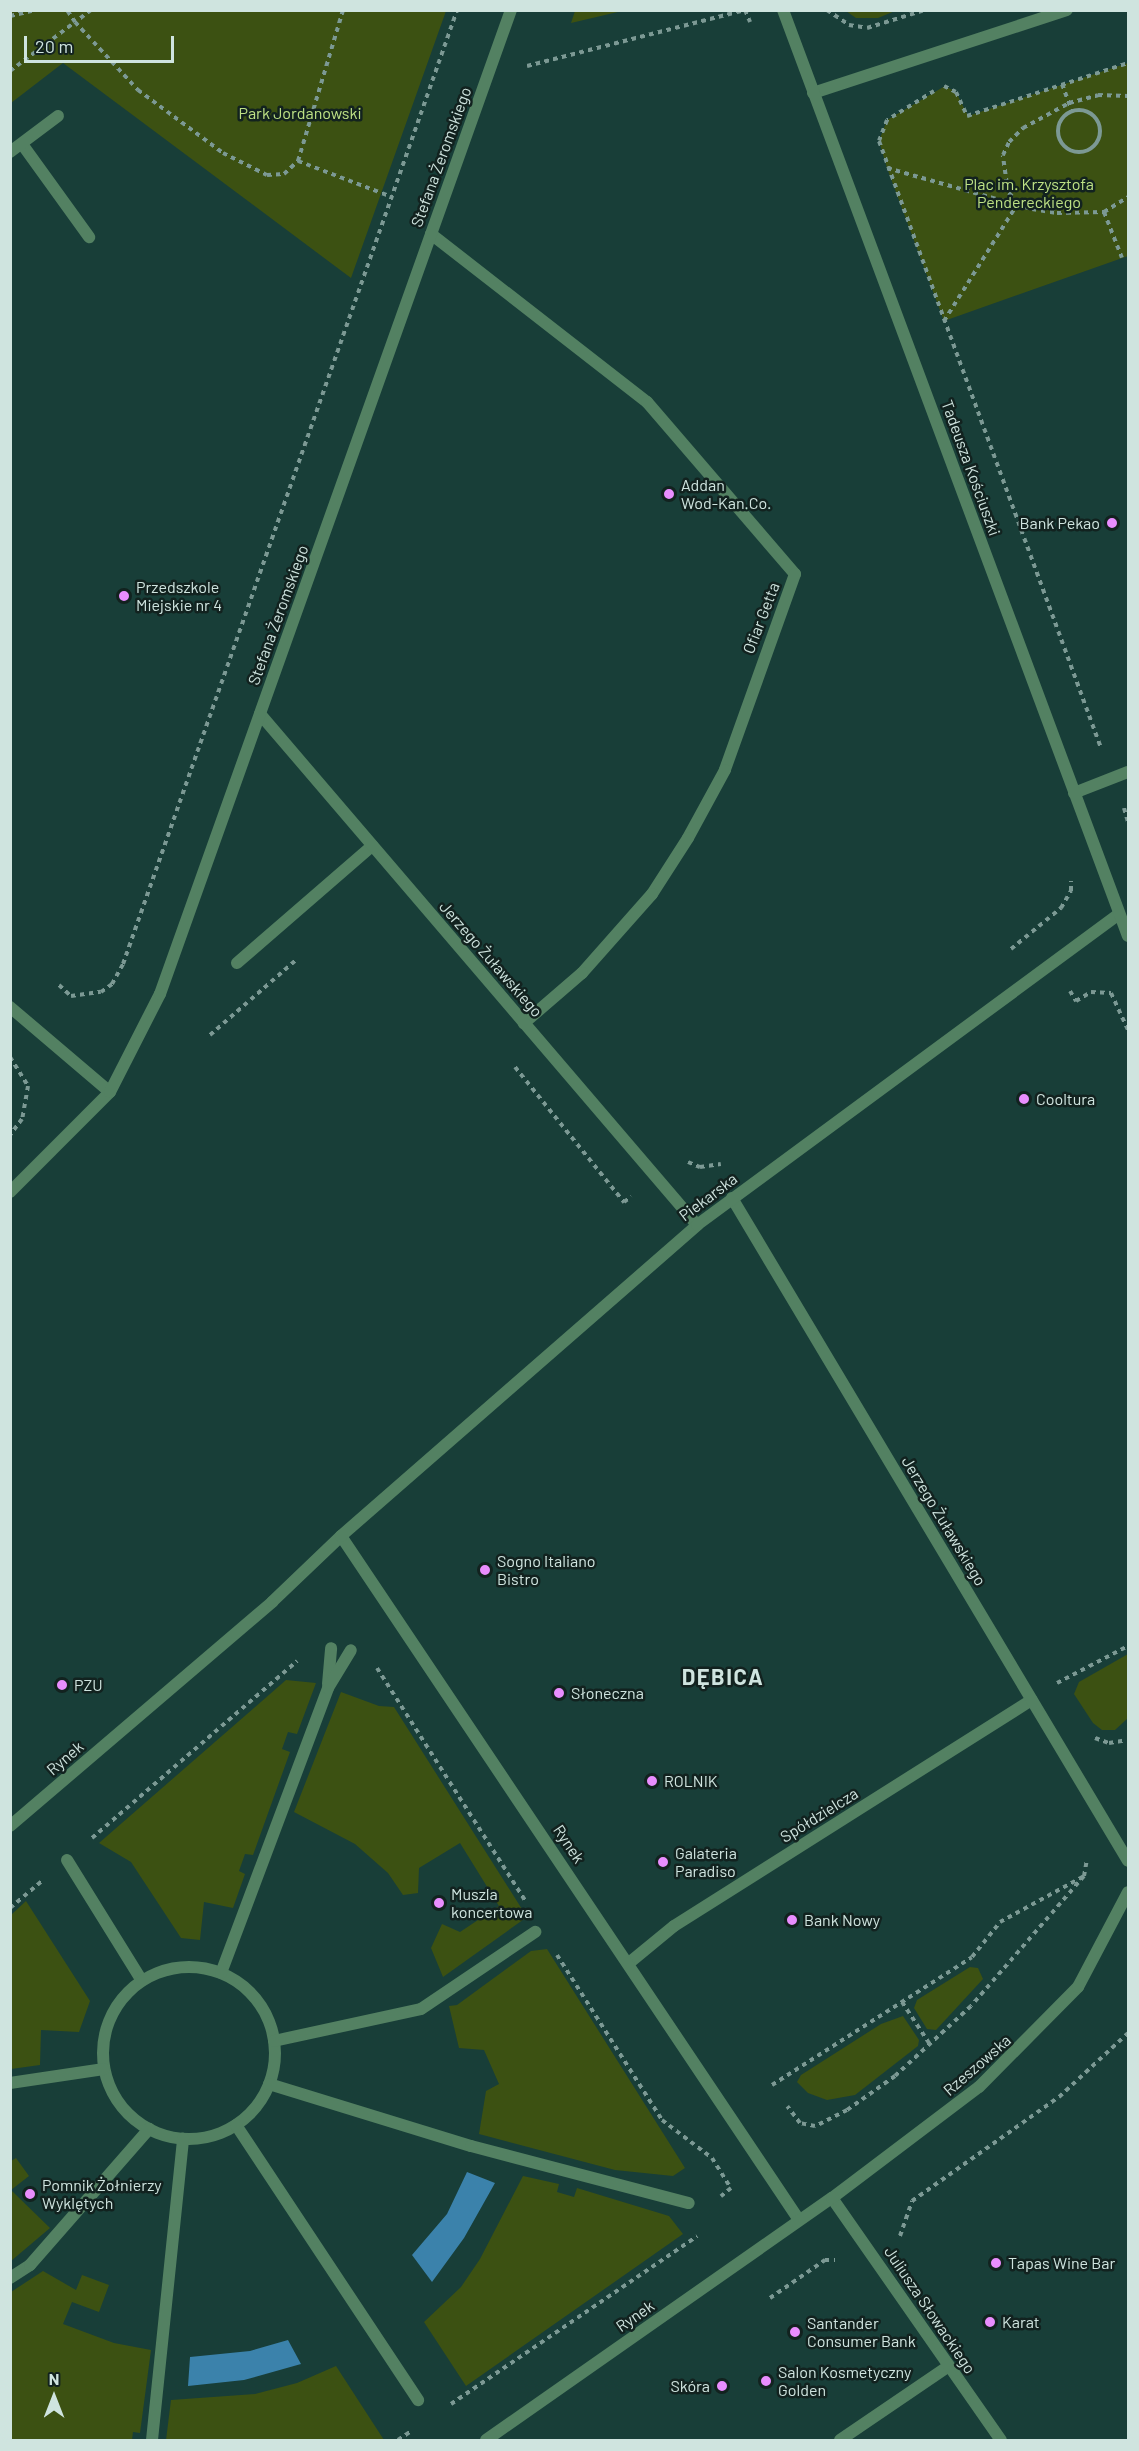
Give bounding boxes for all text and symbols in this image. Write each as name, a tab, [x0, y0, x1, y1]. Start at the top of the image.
scale bar	[27, 24, 177, 62]
text: 20 m	[35, 35, 73, 57]
street label: Stefana Żeromskiego	[407, 84, 475, 230]
park label: Park Jordanowski	[239, 103, 361, 123]
park label: Plac im. Krzysztofa Pendereckiego	[964, 174, 1094, 212]
street label: Tadeusza Kościuszki	[938, 398, 1004, 538]
place label: Addan Wod-Kan.Co.	[681, 475, 771, 513]
marker: Addan Wod-Kan.Co.	[662, 487, 676, 501]
place label: Bank Pekao	[1020, 513, 1100, 533]
marker: Bank Pekao	[1105, 516, 1119, 530]
street label: Stefana Żeromskiego	[244, 542, 312, 688]
place label: Przedszkole Miejskie nr 4	[136, 577, 222, 615]
street label: Ofiar Getta	[739, 580, 783, 656]
marker: Przedszkole Miejskie nr 4	[117, 589, 131, 603]
street label: Jerzego Żuławskiego	[435, 897, 547, 1021]
place label: Cooltura	[1036, 1089, 1095, 1109]
marker: Cooltura	[1017, 1092, 1031, 1106]
street label: Piekarska	[675, 1169, 741, 1225]
street label: Jerzego Żuławskiego	[898, 1453, 990, 1589]
place label: Sogno Italiano Bistro	[497, 1551, 595, 1589]
marker: Sogno Italiano Bistro	[478, 1563, 492, 1577]
district label: DĘBICA	[682, 1664, 764, 1690]
place label: PZU	[74, 1675, 103, 1695]
marker: PZU	[55, 1678, 69, 1692]
place label: Słoneczna	[571, 1683, 644, 1703]
marker: Słoneczna	[552, 1686, 566, 1700]
street label: Rynek	[43, 1737, 87, 1779]
place label: ROLNIK	[664, 1771, 718, 1791]
marker: ROLNIK	[645, 1774, 659, 1788]
street label: Spółdzielcza	[777, 1784, 861, 1846]
street label: Rynek	[549, 1821, 589, 1867]
place label: Galateria Paradiso	[675, 1843, 737, 1881]
marker: Galateria Paradiso	[656, 1855, 670, 1869]
place label: Muszla koncertowa	[451, 1884, 532, 1922]
marker: Muszla koncertowa	[432, 1896, 446, 1910]
place label: Bank Nowy	[804, 1910, 880, 1930]
marker: Bank Nowy	[785, 1913, 799, 1927]
street label: Rzeszowska	[939, 2030, 1015, 2100]
place label: Pomnik Żołnierzy Wyklętych	[42, 2175, 162, 2213]
marker: Pomnik Żołnierzy Wyklętych	[23, 2187, 37, 2201]
street label: Juliusza Słowackiego	[880, 2243, 980, 2377]
place label: Tapas Wine Bar	[1008, 2253, 1115, 2273]
marker: Tapas Wine Bar	[989, 2256, 1003, 2270]
street label: Rynek	[612, 2296, 658, 2336]
place label: Karat	[1002, 2312, 1040, 2332]
place label: Santander Consumer Bank	[807, 2313, 916, 2351]
marker: Karat	[983, 2315, 997, 2329]
marker: Santander Consumer Bank	[788, 2325, 802, 2339]
place label: Salon Kosmetyczny Golden	[778, 2362, 911, 2400]
north arrow	[24, 2367, 84, 2427]
text: N	[49, 2369, 59, 2388]
marker: Salon Kosmetyczny Golden	[759, 2374, 773, 2388]
place label: Skóra	[670, 2376, 710, 2396]
marker: Skóra	[715, 2379, 729, 2393]

